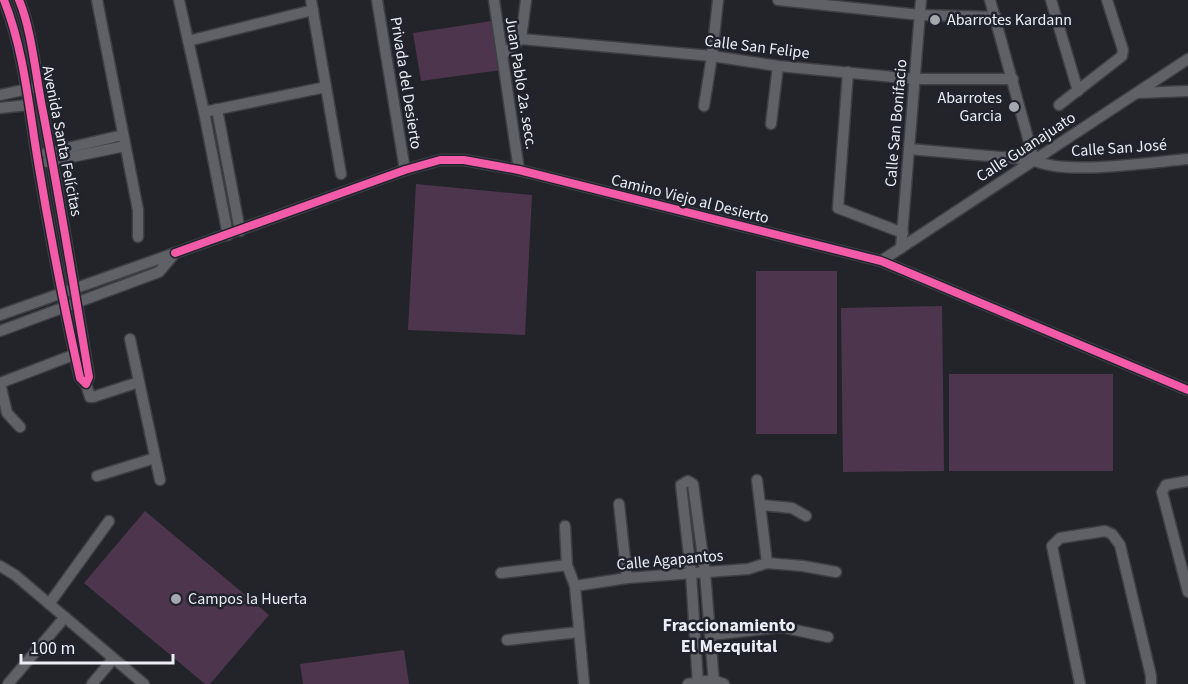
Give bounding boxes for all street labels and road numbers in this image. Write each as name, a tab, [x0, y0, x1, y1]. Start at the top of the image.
street label: Privada del Desierto	[385, 15, 427, 151]
street label: Juan Pablo 2a. secc.	[500, 15, 542, 151]
street label: Calle San Felipe	[703, 30, 811, 64]
street label: Calle San Bonifacio	[879, 58, 913, 188]
street label: Avenida Santa Felícitas	[37, 64, 87, 219]
street label: Calle Guanajuato	[972, 107, 1080, 187]
street label: Calle San José	[1070, 134, 1168, 162]
street label: Camino Viejo al Desierto	[609, 169, 771, 229]
street label: Calle Agapantos	[616, 544, 725, 576]

